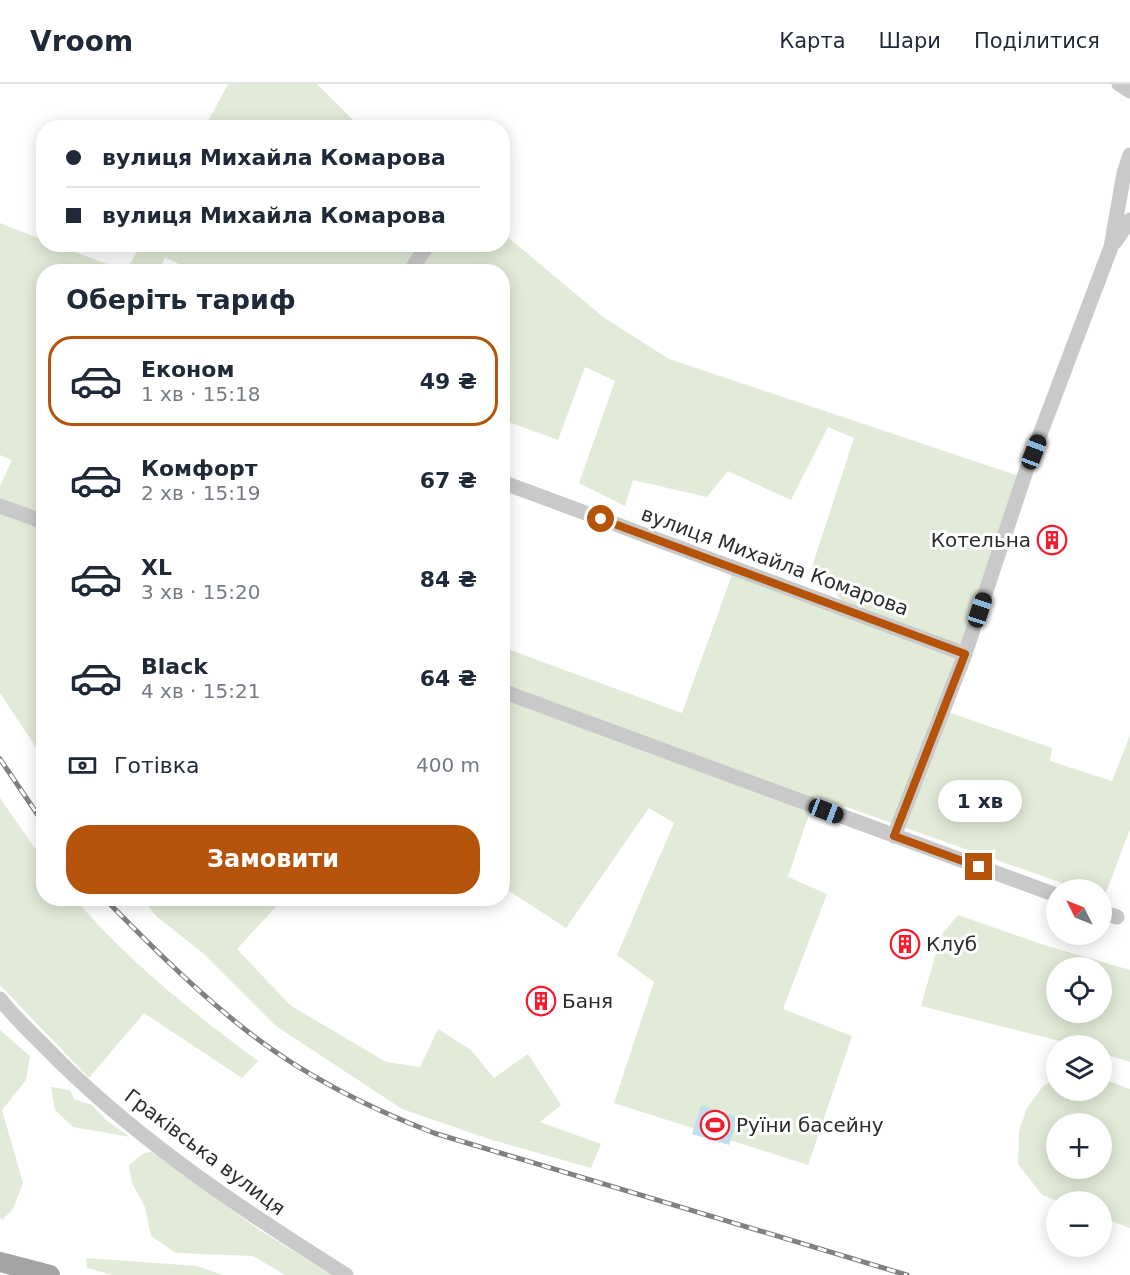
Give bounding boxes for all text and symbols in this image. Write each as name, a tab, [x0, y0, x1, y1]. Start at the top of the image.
text: Vroom	[30, 25, 133, 58]
text: Карта	[779, 29, 846, 53]
text: Шари	[879, 29, 941, 53]
text: Поділитися	[974, 29, 1100, 53]
text: вулиця Михайла Комарова	[102, 145, 446, 170]
text: вулиця Михайла Комарова	[102, 203, 446, 228]
text: Оберіть тариф	[66, 284, 296, 315]
icon: car	[69, 354, 123, 408]
text: Економ	[141, 357, 234, 382]
text: 49 ₴	[420, 369, 477, 394]
text: 1 хв · 15:18	[141, 382, 260, 406]
car	[1019, 432, 1049, 472]
icon: car	[69, 453, 123, 507]
text: Комфорт	[141, 456, 258, 481]
text: 67 ₴	[420, 468, 477, 493]
text: 2 хв · 15:19	[141, 481, 260, 505]
street label: вулиця Михайла Комарова	[638, 501, 912, 621]
route start	[587, 505, 614, 532]
building icon: Котельна	[1036, 524, 1068, 556]
place label: Котельна	[931, 528, 1031, 552]
icon: car	[69, 552, 123, 606]
text: XL	[141, 555, 172, 580]
text: 84 ₴	[420, 567, 477, 592]
text: 3 хв · 15:20	[141, 580, 260, 604]
car	[966, 590, 994, 630]
icon: car	[69, 651, 123, 705]
text: Black	[141, 654, 208, 679]
text: 64 ₴	[420, 666, 477, 691]
text: 4 хв · 15:21	[141, 679, 260, 703]
icon: cash	[66, 749, 99, 782]
text: Готівка	[114, 753, 200, 778]
text: 400 m	[416, 753, 480, 777]
callout: 1 хв	[937, 780, 1021, 822]
text: 1 хв	[957, 789, 1003, 813]
car	[806, 796, 846, 826]
button: Замовити	[66, 825, 480, 894]
route end	[965, 853, 992, 880]
north arrow	[1046, 879, 1112, 945]
map controls	[1046, 879, 1112, 1257]
building icon: Клуб	[889, 928, 921, 960]
place label: Клуб	[926, 932, 977, 956]
button: locate	[1046, 957, 1112, 1023]
building icon: Баня	[525, 985, 557, 1017]
place label: Баня	[562, 989, 613, 1013]
button: layers	[1046, 1035, 1112, 1101]
street label: Граківська вулиця	[120, 1084, 290, 1220]
sports icon: Руїни басейну	[699, 1109, 731, 1141]
place label: Руїни басейну	[736, 1113, 884, 1137]
button: +	[1046, 1113, 1112, 1179]
button: −	[1046, 1191, 1112, 1257]

